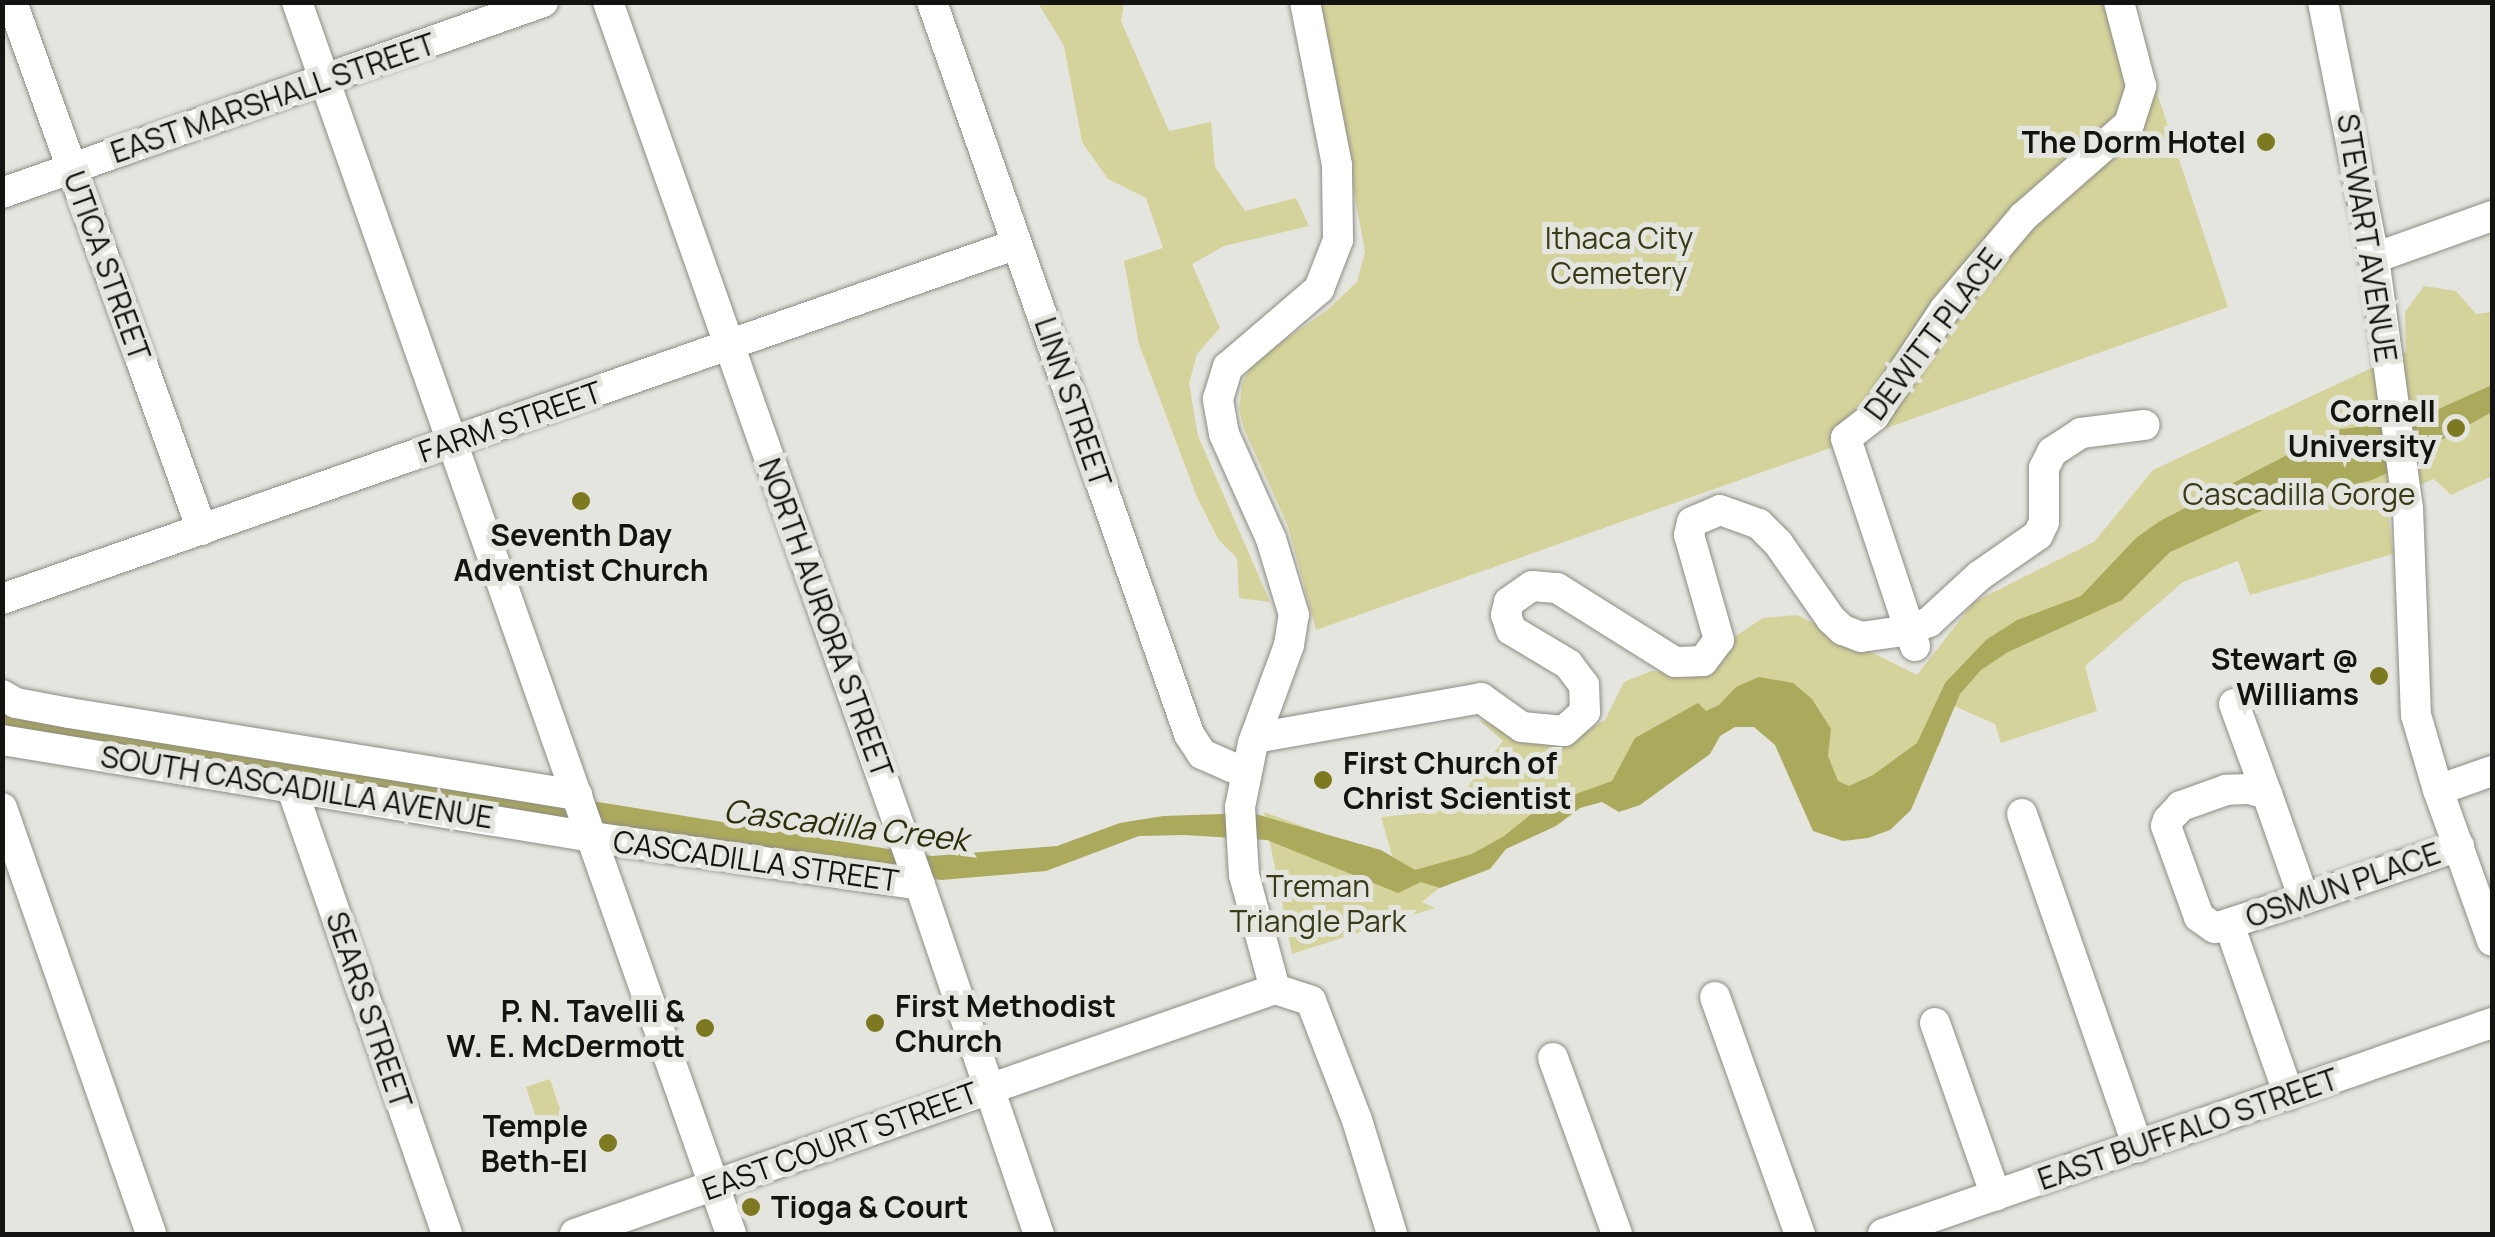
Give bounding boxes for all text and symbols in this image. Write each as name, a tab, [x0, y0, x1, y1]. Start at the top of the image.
street label: EAST MARSHALL STREET	[105, 25, 441, 171]
street label: STEWART AVENUE	[2330, 111, 2404, 365]
place label: The Dorm Hotel	[2022, 124, 2246, 160]
marker: The Dorm Hotel	[2255, 131, 2277, 153]
street label: UTICA STREET	[56, 166, 158, 366]
park label: Ithaca City Cemetery	[1545, 220, 1693, 290]
street label: DEWITT PLACE	[1857, 241, 2009, 427]
street label: LINN STREET	[1027, 313, 1119, 491]
street label: FARM STREET	[414, 374, 606, 470]
place label: Cornell University	[2288, 393, 2436, 464]
marker: Cornell University	[2445, 417, 2467, 439]
street label: NORTH AURORA STREET	[751, 454, 901, 782]
park label: Cascadilla Gorge	[2183, 476, 2415, 512]
marker: Seventh Day Adventist Church	[570, 490, 592, 512]
place label: Seventh Day Adventist Church	[453, 517, 709, 588]
place label: Stewart @ Williams	[2211, 641, 2359, 712]
marker: Stewart @ Williams	[2368, 665, 2390, 687]
street label: SOUTH CASCADILLA AVENUE	[98, 738, 496, 836]
place label: First Church of Christ Scientist	[1343, 745, 1572, 816]
marker: First Church of Christ Scientist	[1312, 769, 1334, 791]
water label: Cascadilla Creek	[722, 791, 970, 859]
street label: CASCADILLA STREET	[611, 823, 901, 899]
street label: OSMUN PLACE	[2241, 835, 2445, 935]
park label: Treman Triangle Park	[1230, 868, 1406, 938]
street label: SEARS STREET	[319, 907, 419, 1113]
place label: First Methodist Church	[895, 988, 1116, 1058]
place label: P. N. Tavelli & W. E. McDermott	[446, 993, 685, 1064]
marker: First Methodist Church	[864, 1012, 886, 1034]
marker: P. N. Tavelli & W. E. McDermott	[694, 1017, 716, 1039]
street label: EAST BUFFALO STREET	[2033, 1061, 2343, 1197]
street label: EAST COURT STREET	[696, 1074, 984, 1208]
place label: Temple Beth-El	[481, 1108, 588, 1178]
marker: Temple Beth-El	[597, 1132, 619, 1154]
place label: Tioga & Court	[771, 1189, 968, 1225]
marker: Tioga & Court	[740, 1196, 762, 1218]

